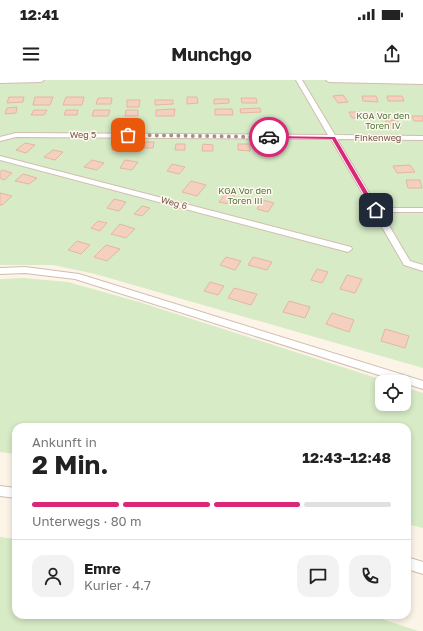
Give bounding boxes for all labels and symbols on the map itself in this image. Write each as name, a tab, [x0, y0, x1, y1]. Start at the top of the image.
park label: KGA Vor den Toren IV	[356, 110, 410, 131]
courier	[249, 117, 289, 157]
pin	[111, 118, 145, 152]
street label: Weg 5	[70, 129, 96, 140]
street label: Finkenweg	[355, 132, 401, 143]
park label: KGA Vor den Toren III	[218, 185, 272, 206]
pin	[359, 193, 393, 227]
street label: Weg 6	[160, 194, 188, 211]

